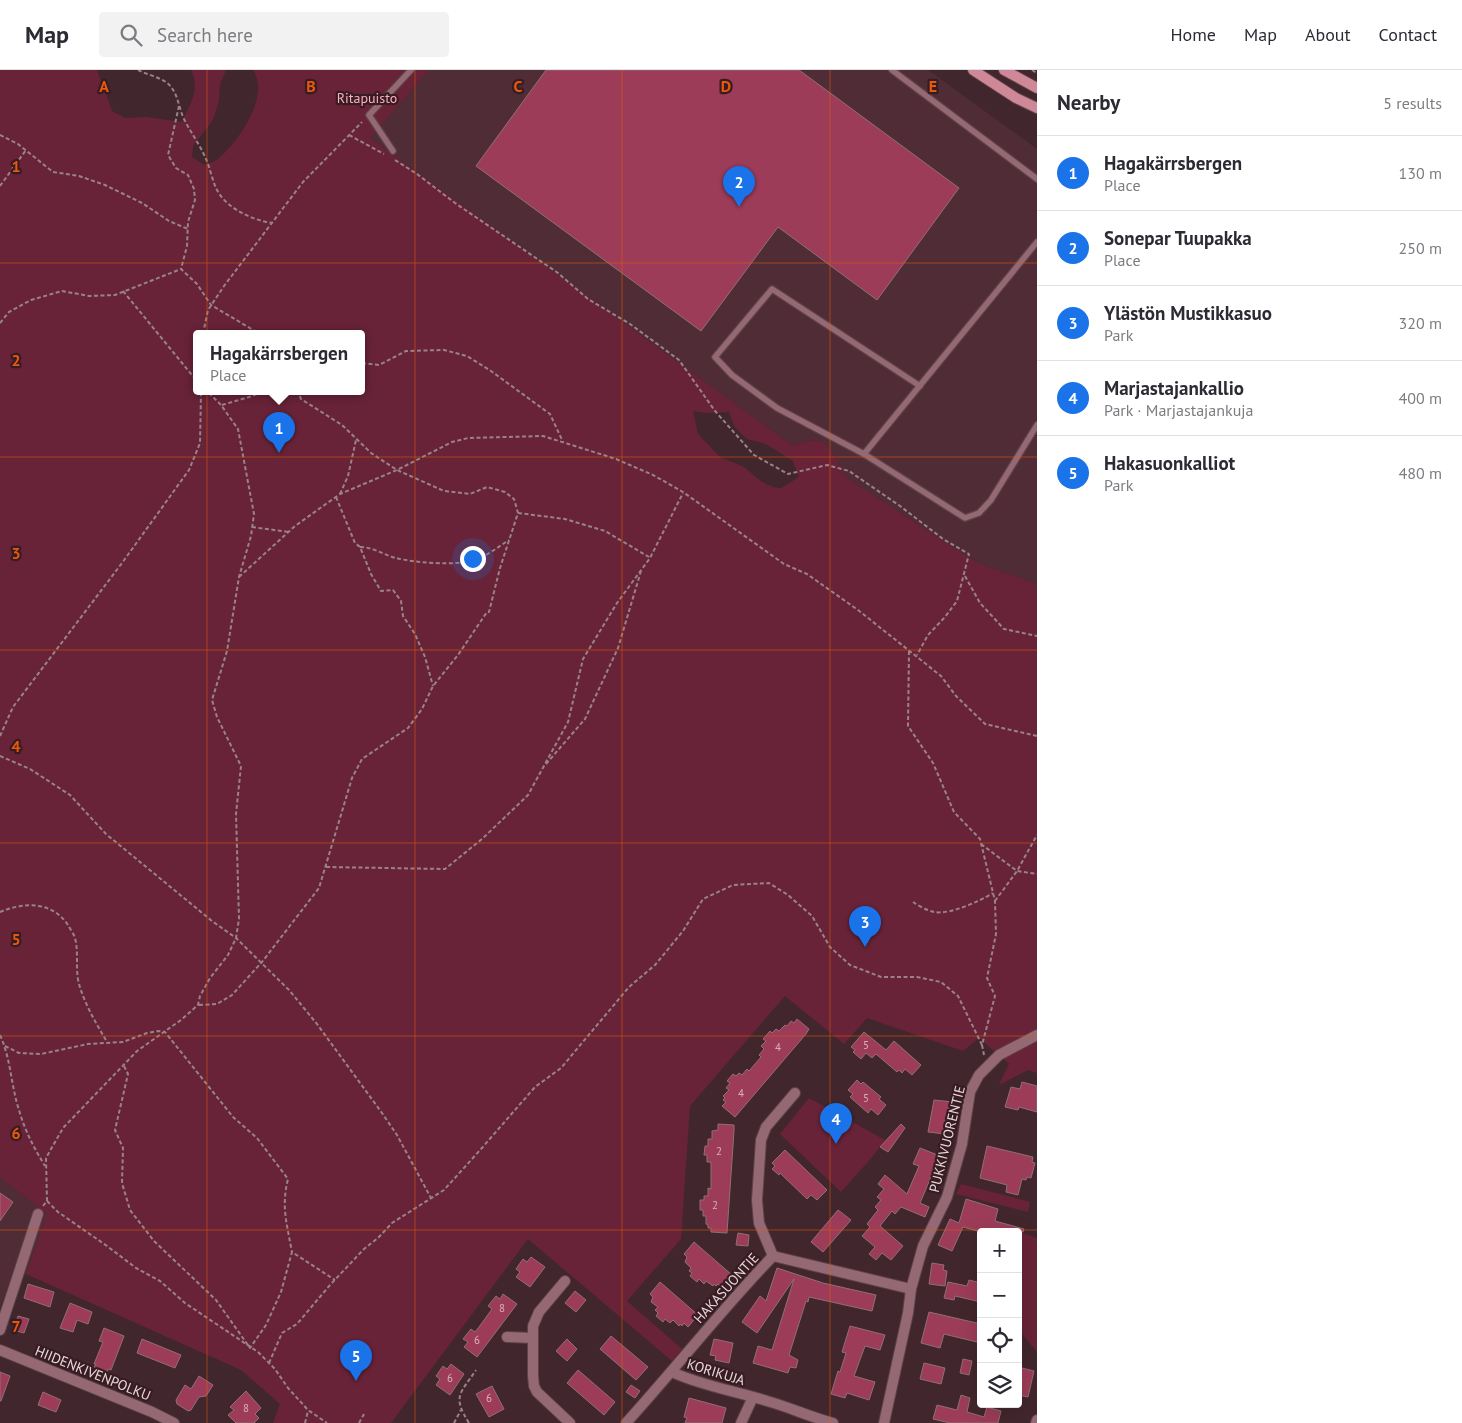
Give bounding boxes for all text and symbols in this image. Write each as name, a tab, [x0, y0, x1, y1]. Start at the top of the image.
search box	[99, 12, 449, 57]
text: Map	[25, 19, 69, 50]
icon: search	[117, 21, 145, 49]
text: Search here	[157, 23, 253, 47]
text: Home	[1170, 23, 1216, 46]
text: Map	[1244, 23, 1277, 46]
text: About	[1305, 23, 1351, 46]
text: Contact	[1379, 23, 1437, 46]
text: A	[99, 76, 109, 96]
text: B	[306, 76, 316, 96]
text: C	[514, 76, 523, 96]
text: D	[721, 76, 731, 96]
text: E	[929, 76, 937, 96]
park label: Ritapuisto	[337, 89, 397, 107]
text: Nearby	[1057, 89, 1120, 116]
text: 5 results	[1383, 93, 1442, 113]
text: Hagakärrsbergen	[1104, 151, 1242, 175]
text: 1	[11, 156, 21, 176]
text: 1	[1068, 163, 1078, 183]
text: 130 m	[1399, 163, 1442, 183]
pin: 2	[723, 166, 755, 207]
text: Place	[1104, 175, 1141, 195]
text: Sonepar Tuupakka	[1104, 226, 1252, 250]
text: 2	[1068, 238, 1078, 258]
text: 250 m	[1399, 238, 1442, 258]
text: Place	[1104, 250, 1141, 270]
text: Ylästön Mustikkasuo	[1104, 301, 1272, 325]
text: 3	[1068, 313, 1078, 333]
text: 320 m	[1399, 313, 1442, 333]
text: Park	[1104, 325, 1133, 345]
popup	[193, 330, 365, 395]
text: Hagakärrsbergen	[210, 341, 348, 365]
text: 2	[11, 350, 21, 370]
text: Place	[210, 365, 246, 385]
text: Marjastajankallio	[1104, 376, 1244, 400]
text: 4	[1068, 388, 1078, 408]
text: 400 m	[1399, 388, 1442, 408]
text: Park · Marjastajankuja	[1104, 400, 1254, 420]
pin: 1	[263, 412, 295, 453]
text: Hakasuonkalliot	[1104, 451, 1235, 475]
text: 5	[1068, 463, 1078, 483]
text: 480 m	[1399, 463, 1442, 483]
text: Park	[1104, 475, 1133, 495]
text: 3	[11, 543, 21, 563]
your location	[460, 546, 486, 572]
text: 4	[11, 736, 21, 756]
pin: 3	[849, 906, 881, 947]
text: 5	[11, 929, 21, 949]
house number: 5	[863, 1038, 869, 1052]
house number: 4	[775, 1040, 781, 1054]
street label: PUKKIVUORENTIE	[925, 1084, 969, 1194]
house number: 4	[738, 1086, 744, 1100]
house number: 5	[863, 1091, 869, 1105]
pin: 4	[820, 1103, 852, 1144]
text: 6	[11, 1123, 21, 1143]
house number: 2	[716, 1144, 722, 1158]
house number: 2	[712, 1198, 718, 1212]
map controls	[977, 1228, 1022, 1408]
button: +	[977, 1228, 1022, 1273]
street label: HAKASUONTIE	[690, 1249, 762, 1327]
button: −	[977, 1273, 1022, 1318]
house number: 8	[499, 1301, 505, 1315]
text: 7	[11, 1316, 21, 1336]
button: locate	[977, 1318, 1022, 1363]
house number: 6	[474, 1333, 480, 1347]
pin: 5	[340, 1340, 372, 1381]
street label: HIIDENKIVENPOLKU	[33, 1342, 153, 1404]
street label: KORIKUJA	[685, 1355, 748, 1390]
button: layers	[977, 1363, 1022, 1408]
house number: 6	[447, 1371, 453, 1385]
house number: 6	[486, 1391, 492, 1405]
house number: 8	[243, 1401, 249, 1415]

